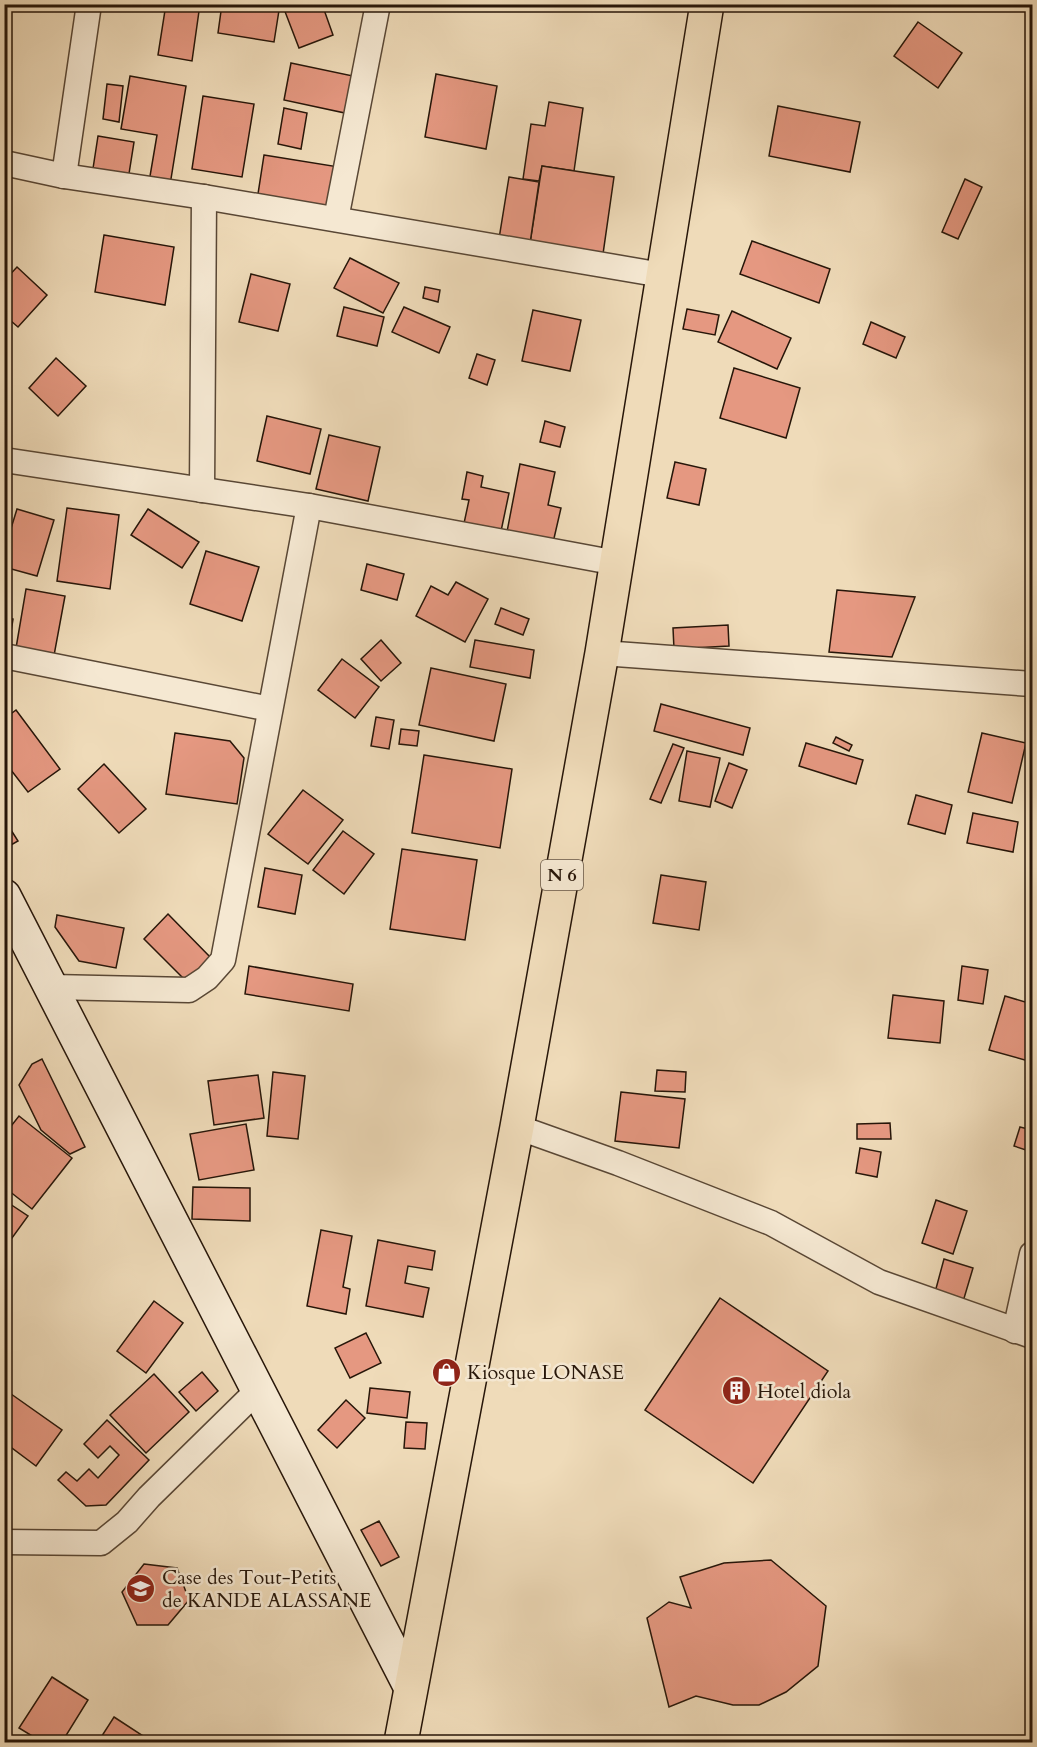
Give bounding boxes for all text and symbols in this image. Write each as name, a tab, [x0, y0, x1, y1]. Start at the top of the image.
road number: N 6	[541, 860, 583, 890]
shop icon: Kiosque LONASE	[430, 1356, 462, 1388]
place label: Kiosque LONASE	[467, 1359, 624, 1386]
building icon: Hotel diola	[720, 1375, 752, 1407]
place label: Hotel diola	[757, 1378, 852, 1405]
place label: Case des Tout-Petits de KANDE ALASSANE	[162, 1564, 371, 1614]
school or university icon: Case des Tout-Petits de KANDE ALASSANE	[125, 1573, 157, 1605]

